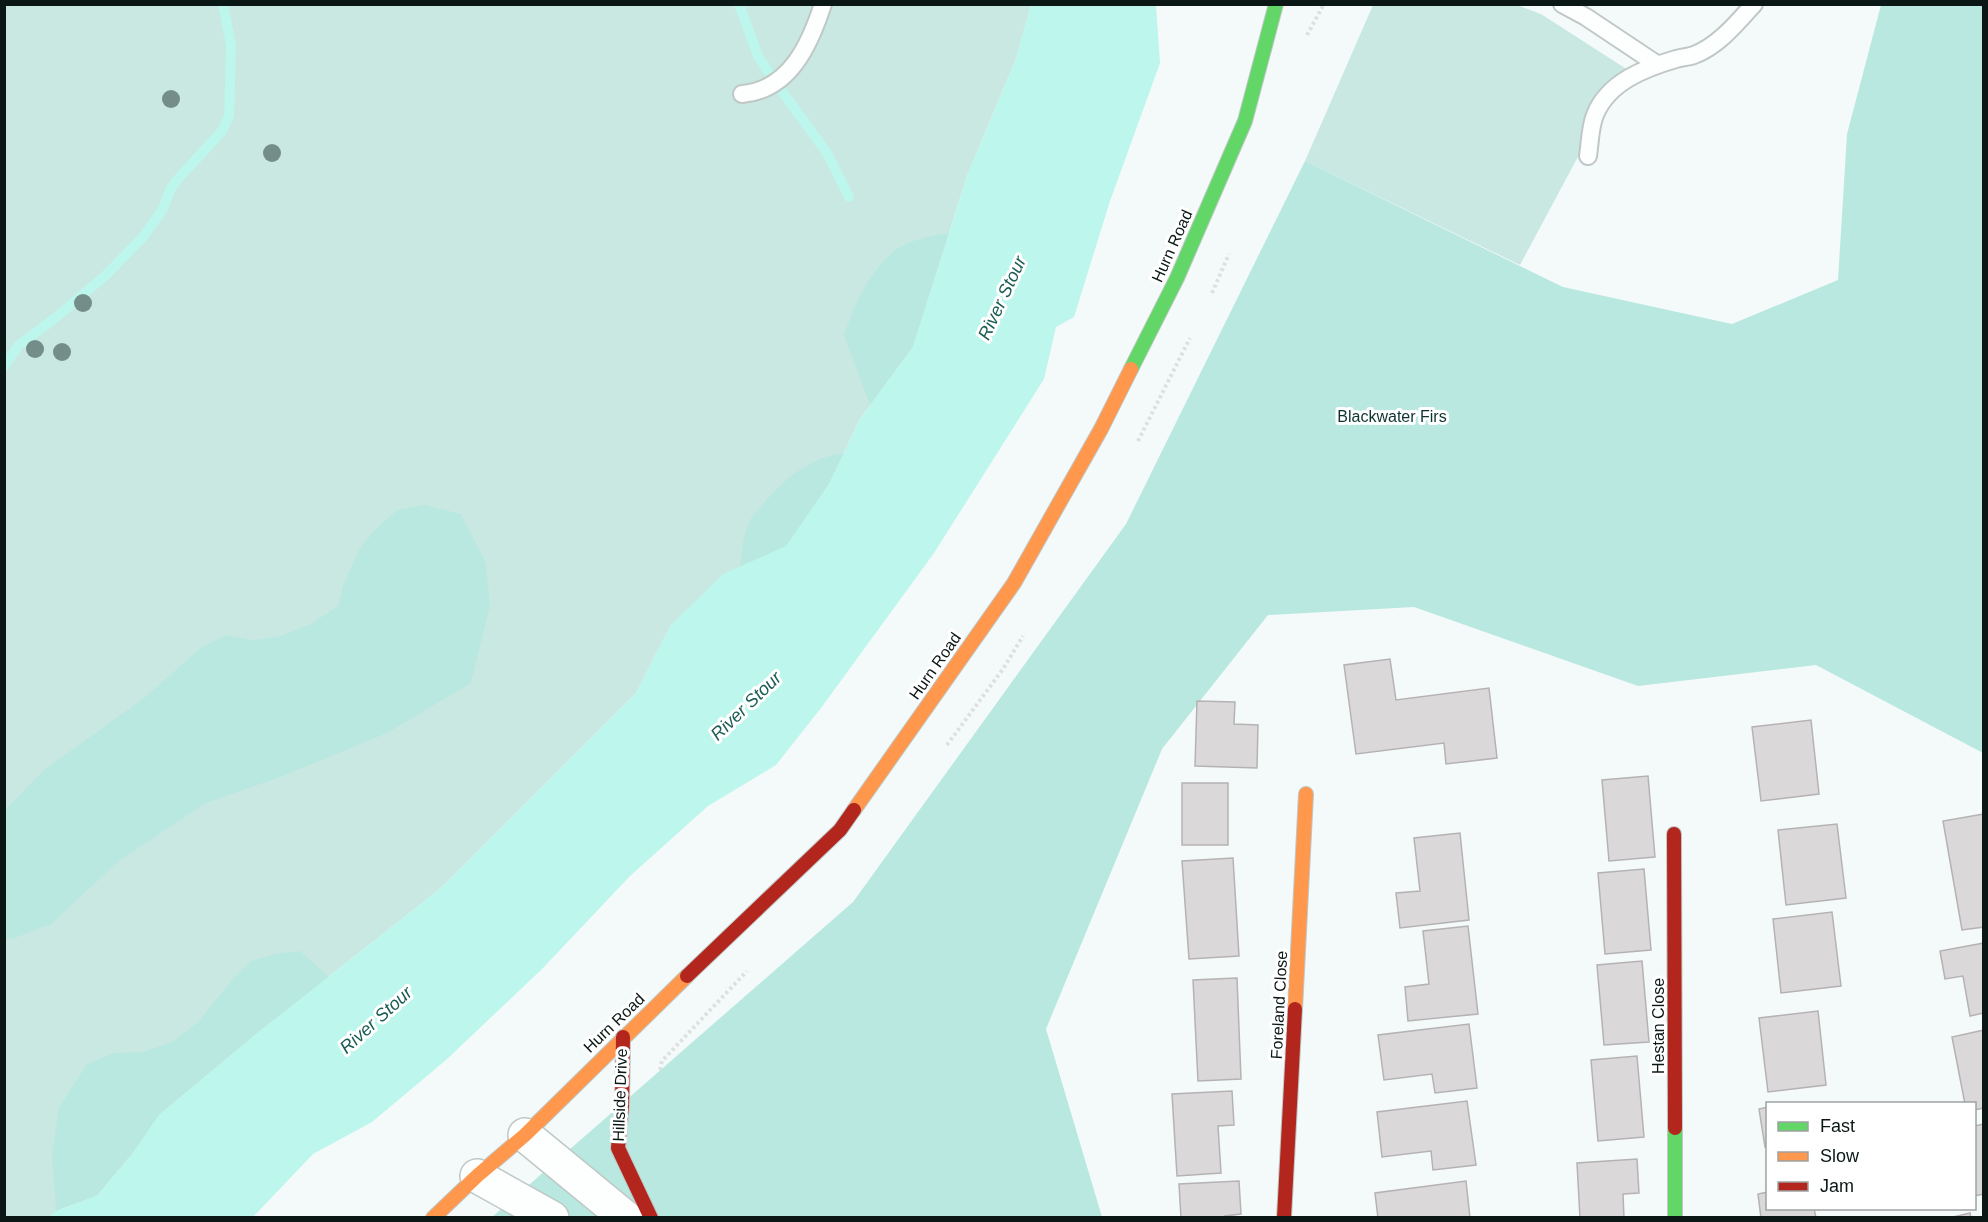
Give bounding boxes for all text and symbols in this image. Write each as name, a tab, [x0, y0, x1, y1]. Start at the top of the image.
street label: Hurn Road	[1148, 207, 1196, 285]
water label: River Stour	[974, 252, 1031, 343]
park label: Blackwater Firs	[1337, 408, 1447, 425]
street label: Hurn Road	[906, 629, 964, 703]
water label: River Stour	[707, 667, 786, 744]
street label: Foreland Close	[1268, 950, 1290, 1060]
street label: Hestan Close	[1650, 978, 1667, 1074]
water label: River Stour	[336, 982, 417, 1058]
street label: Hurn Road	[580, 990, 648, 1056]
street label: Hillside Drive	[610, 1048, 630, 1142]
legend	[1766, 1102, 1976, 1210]
text: Fast	[1820, 1116, 1855, 1136]
text: Slow	[1820, 1146, 1860, 1166]
text: Jam	[1820, 1176, 1854, 1196]

